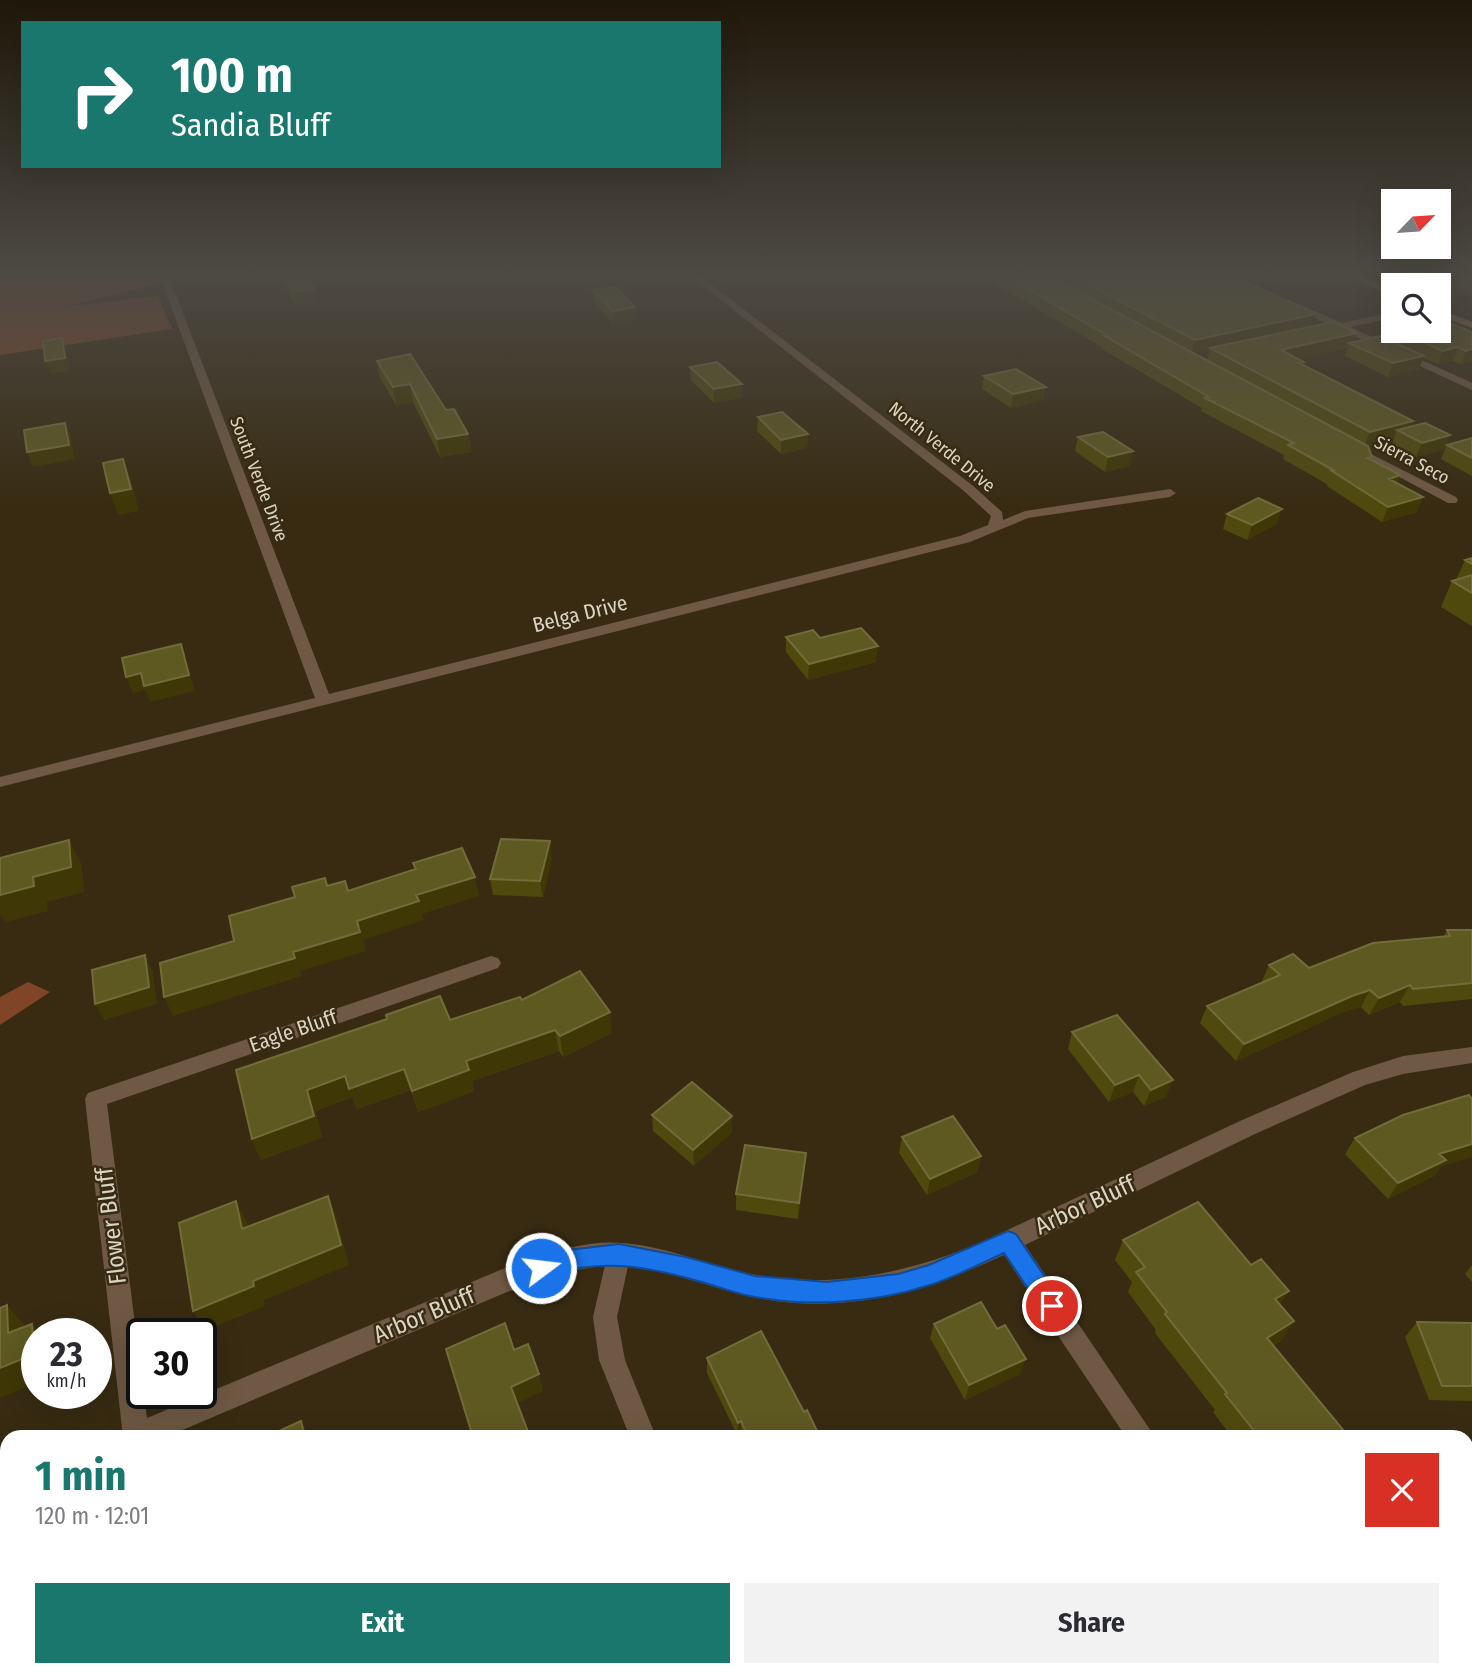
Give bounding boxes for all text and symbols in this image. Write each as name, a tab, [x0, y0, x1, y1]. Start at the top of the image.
text: 100 m	[171, 46, 293, 105]
icon: right	[56, 49, 147, 140]
text: Sandia Bluff	[171, 106, 330, 144]
north arrow	[1381, 189, 1451, 259]
map controls	[1381, 189, 1451, 343]
button: search	[1381, 273, 1451, 343]
street label: North Verde Drive	[884, 397, 1000, 497]
street label: South Verde Drive	[225, 414, 293, 545]
street label: Sierra Seco	[1371, 431, 1453, 489]
street label: Belga Drive	[530, 590, 630, 638]
street label: Eagle Bluff	[246, 1003, 342, 1058]
street label: Flower Bluff	[90, 1164, 132, 1286]
street label: Arbor Bluff	[1031, 1169, 1141, 1240]
position arrow	[504, 1231, 578, 1305]
pin	[1022, 1276, 1082, 1336]
street label: Arbor Bluff	[369, 1281, 480, 1349]
icon: arrive	[1033, 1287, 1071, 1325]
speed limit sign: 30	[126, 1318, 217, 1409]
text: 23	[50, 1333, 83, 1375]
text: km/h	[46, 1370, 87, 1392]
text: 1 min	[35, 1451, 126, 1501]
button: close	[1365, 1453, 1439, 1527]
text: 120 m · 12:01	[35, 1502, 149, 1530]
button: Exit	[35, 1583, 730, 1663]
button: Share	[744, 1583, 1439, 1663]

